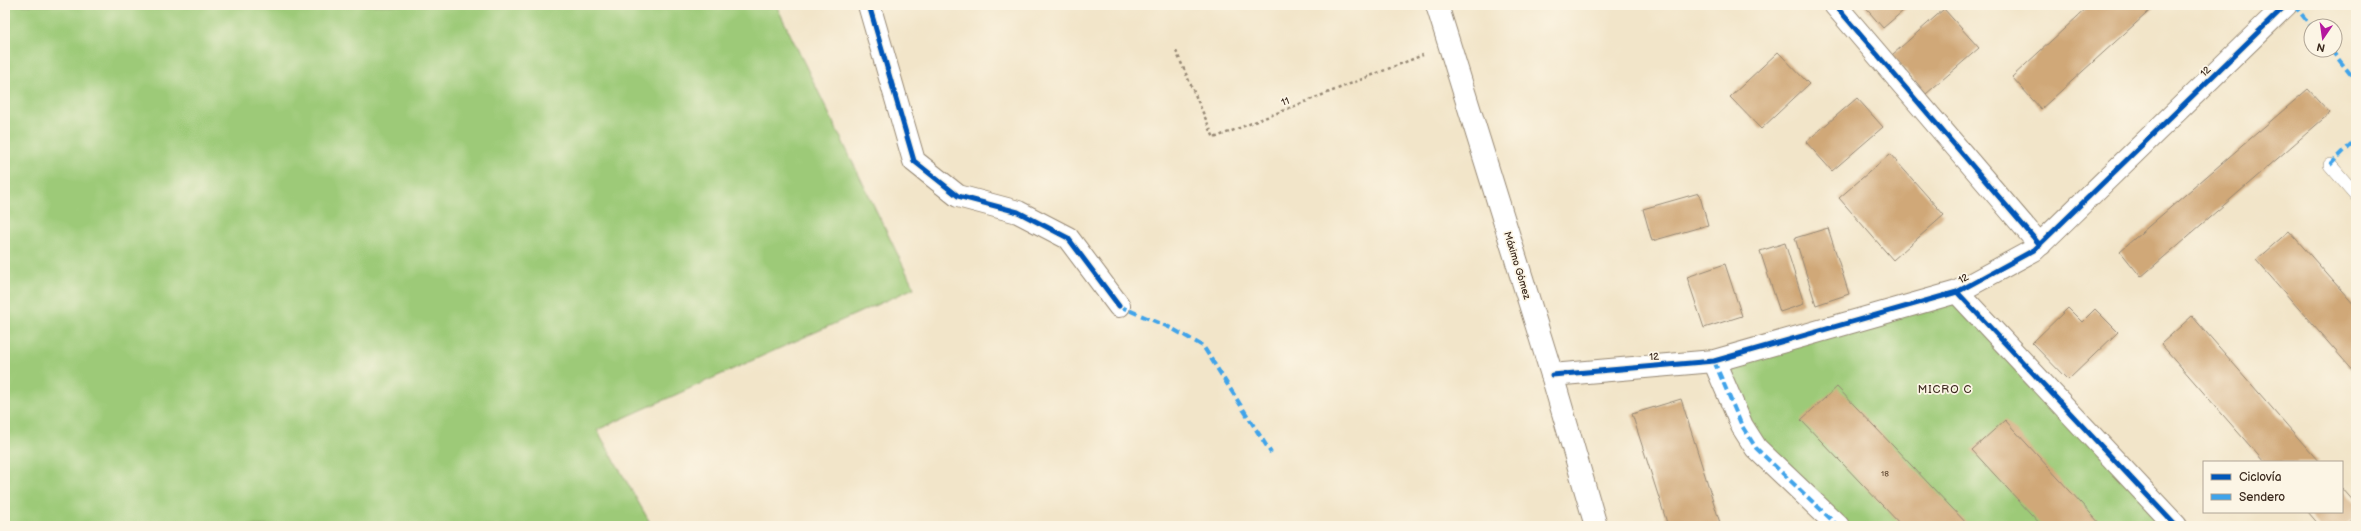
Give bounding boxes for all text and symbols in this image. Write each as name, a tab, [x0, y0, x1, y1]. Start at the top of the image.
north arrow	[2303, 18, 2343, 58]
text: N	[2315, 40, 2326, 55]
street label: 12	[2198, 64, 2213, 79]
street label: 11	[1280, 95, 1291, 109]
street label: Máximo Gómez	[1501, 230, 1533, 301]
street label: 12	[1956, 271, 1971, 286]
street label: 12	[1649, 351, 1659, 363]
district label: MICRO C	[1918, 383, 1972, 396]
legend	[2203, 461, 2343, 513]
house number: 18	[1881, 469, 1889, 478]
text: Ciclovía	[2239, 470, 2282, 485]
text: Sendero	[2239, 490, 2285, 505]

